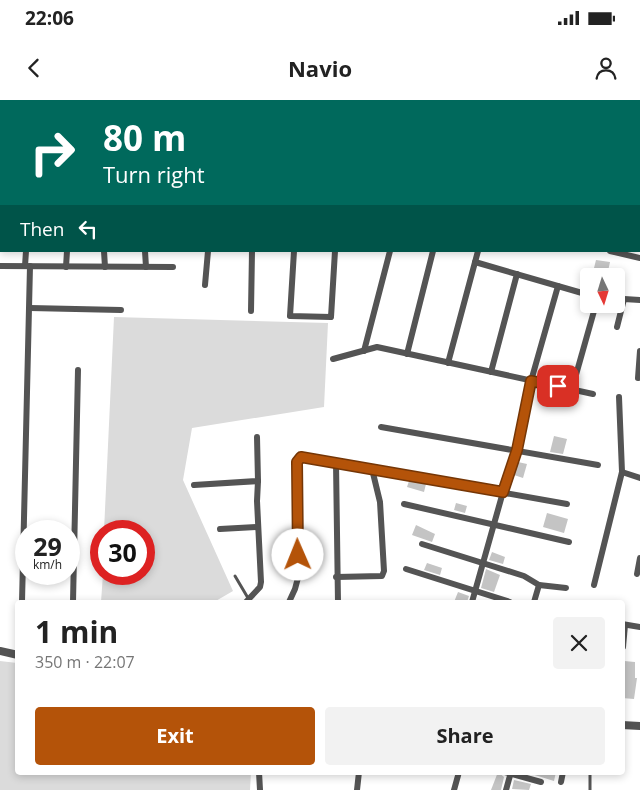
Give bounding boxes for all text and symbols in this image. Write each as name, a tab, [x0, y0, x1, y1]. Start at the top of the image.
text: 22:06	[25, 5, 74, 31]
text: Navio	[288, 53, 352, 83]
icon: back	[20, 54, 48, 82]
icon: person	[592, 54, 620, 82]
text: 80 m	[103, 114, 186, 161]
icon: right	[20, 120, 85, 185]
text: Turn right	[103, 159, 205, 189]
icon: left	[74, 215, 102, 243]
text: Then	[20, 216, 64, 242]
north arrow	[580, 268, 625, 312]
map controls	[580, 268, 625, 313]
pin	[537, 365, 579, 407]
icon: arrive	[544, 372, 572, 400]
speed limit sign: 30	[90, 520, 155, 585]
position arrow	[271, 528, 323, 580]
text: 29	[33, 529, 62, 563]
text: km/h	[33, 556, 62, 573]
text: 1 min	[35, 611, 118, 652]
button: close	[553, 617, 605, 669]
text: 350 m · 22:07	[35, 651, 135, 673]
button: Exit	[35, 707, 315, 765]
button: Share	[325, 707, 605, 765]

